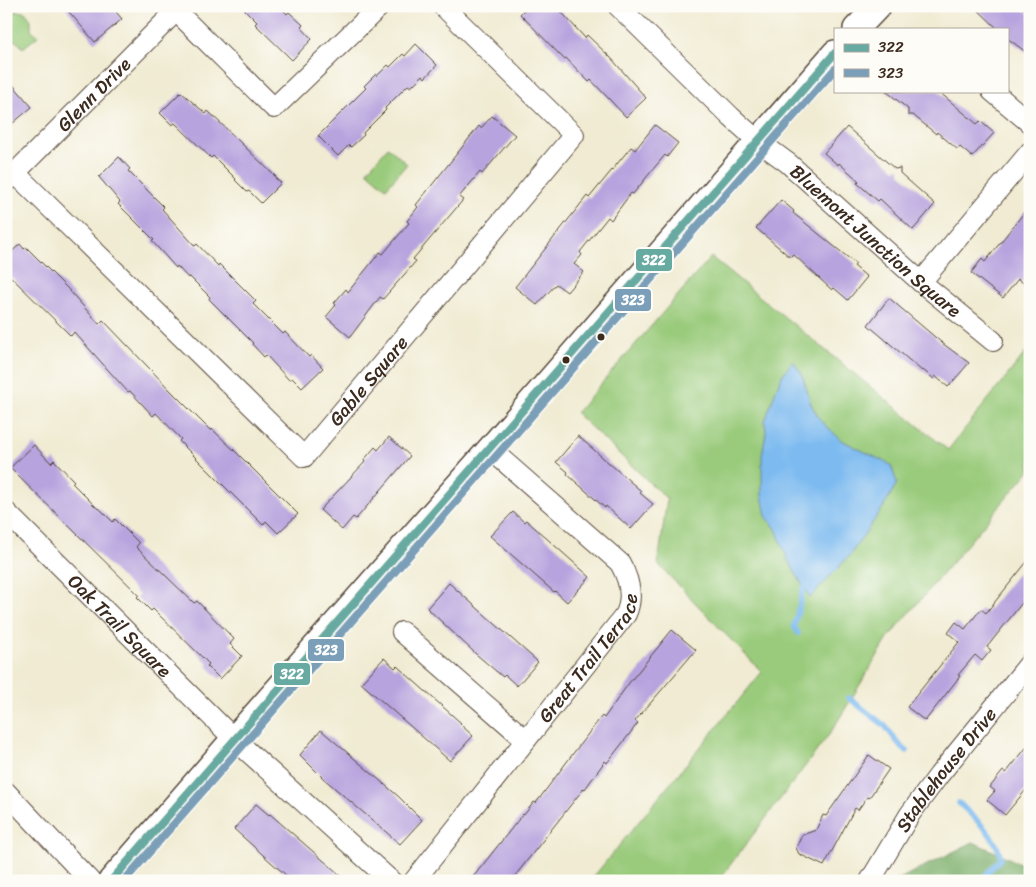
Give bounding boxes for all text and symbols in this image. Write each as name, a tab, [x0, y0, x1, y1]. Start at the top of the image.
legend	[834, 28, 1008, 92]
text: 322	[878, 34, 904, 60]
street label: Glenn Drive	[49, 49, 139, 140]
text: 323	[878, 60, 903, 86]
street label: Bluemont Junction Square	[782, 156, 969, 326]
line badge: 322	[635, 248, 673, 272]
text: 322	[641, 248, 667, 273]
line badge: 323	[614, 288, 652, 312]
text: 323	[620, 288, 645, 313]
street label: Gable Square	[320, 328, 417, 434]
unlabelled marker	[596, 332, 606, 342]
unlabelled marker	[561, 355, 571, 365]
street label: Oak Trail Square	[60, 566, 180, 686]
street label: Great Trail Terrace	[530, 592, 647, 730]
line badge: 323	[307, 638, 345, 662]
text: 323	[313, 638, 338, 663]
line badge: 322	[273, 662, 311, 686]
text: 322	[279, 662, 305, 687]
street label: Stablehouse Drive	[887, 700, 1005, 839]

